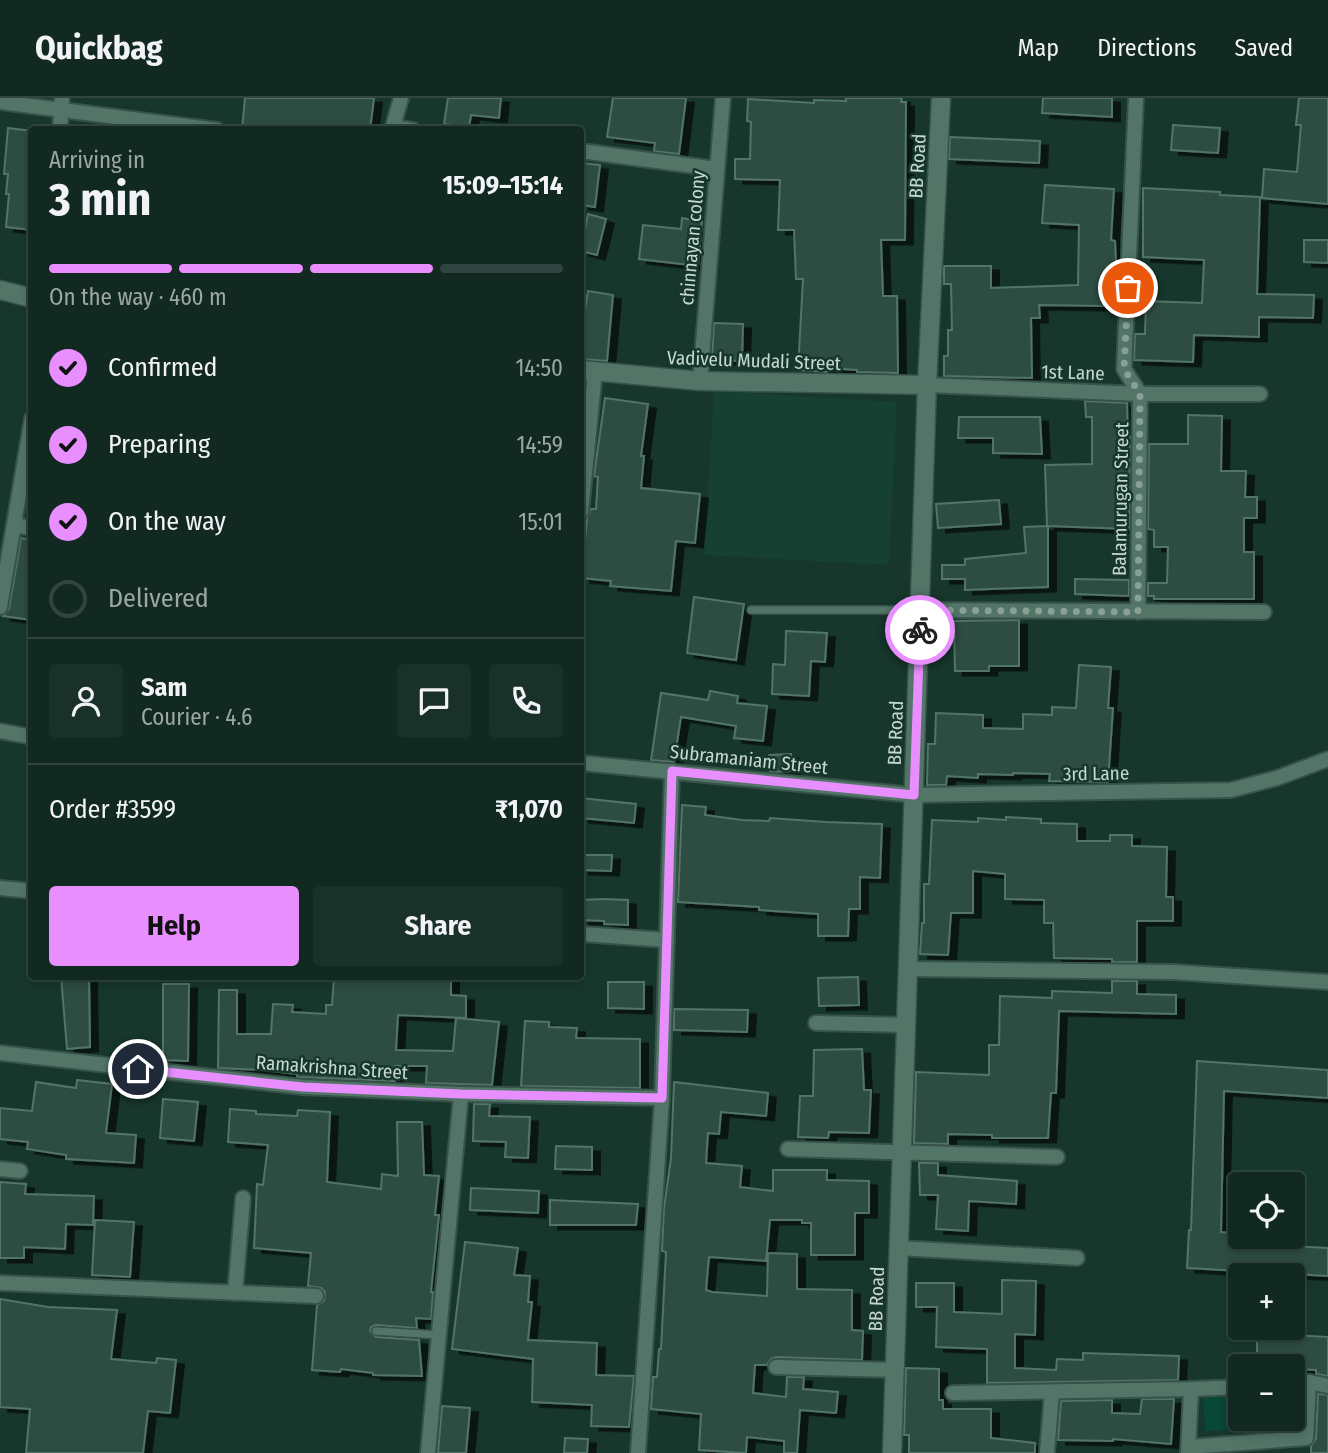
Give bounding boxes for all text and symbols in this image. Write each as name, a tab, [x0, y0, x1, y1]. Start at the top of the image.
text: Quickbag	[35, 28, 163, 68]
text: Map	[1018, 34, 1059, 62]
text: Directions	[1097, 34, 1196, 62]
text: Saved	[1234, 34, 1293, 62]
street label: BB Road	[904, 133, 931, 199]
text: Arriving in	[49, 146, 145, 174]
street label: chinnayan colony	[675, 169, 710, 306]
text: 15:09–15:14	[442, 170, 563, 201]
text: 3 min	[49, 172, 151, 227]
pin	[1098, 258, 1158, 318]
icon: bag	[1109, 269, 1147, 307]
text: On the way · 460 m	[49, 283, 227, 311]
street label: Vadivelu Mudali Street	[667, 346, 842, 375]
icon: check	[49, 349, 87, 387]
text: Confirmed	[108, 352, 218, 383]
text: 14:50	[515, 354, 563, 382]
street label: 1st Lane	[1041, 360, 1105, 385]
street label: Balamurugan Street	[1108, 421, 1133, 576]
icon: check	[49, 426, 87, 464]
text: Preparing	[108, 429, 210, 460]
text: 14:59	[517, 431, 563, 459]
icon: check	[49, 503, 87, 541]
text: On the way	[108, 506, 226, 537]
text: 15:01	[518, 508, 563, 536]
text: Delivered	[108, 583, 209, 614]
courier	[885, 595, 955, 665]
icon: bike	[901, 611, 939, 649]
button: person	[49, 664, 123, 738]
button: chat	[397, 664, 471, 738]
button: phone	[489, 664, 563, 738]
text: Sam	[141, 672, 187, 703]
street label: BB Road	[883, 700, 908, 766]
text: Courier · 4.6	[141, 703, 252, 731]
street label: Subramaniam Street	[669, 740, 830, 779]
street label: 3rd Lane	[1063, 761, 1129, 786]
text: Order #3599	[49, 794, 176, 825]
text: ₹1,070	[495, 794, 563, 825]
button: Help	[49, 886, 299, 966]
button: Share	[313, 886, 563, 966]
pin	[108, 1039, 168, 1099]
icon: home	[119, 1050, 157, 1088]
street label: Ramakrishna Street	[255, 1051, 410, 1084]
map controls	[1228, 1172, 1305, 1431]
button: locate	[1228, 1172, 1305, 1249]
button: +	[1228, 1263, 1305, 1340]
street label: BB Road	[864, 1266, 889, 1332]
button: −	[1228, 1354, 1305, 1431]

